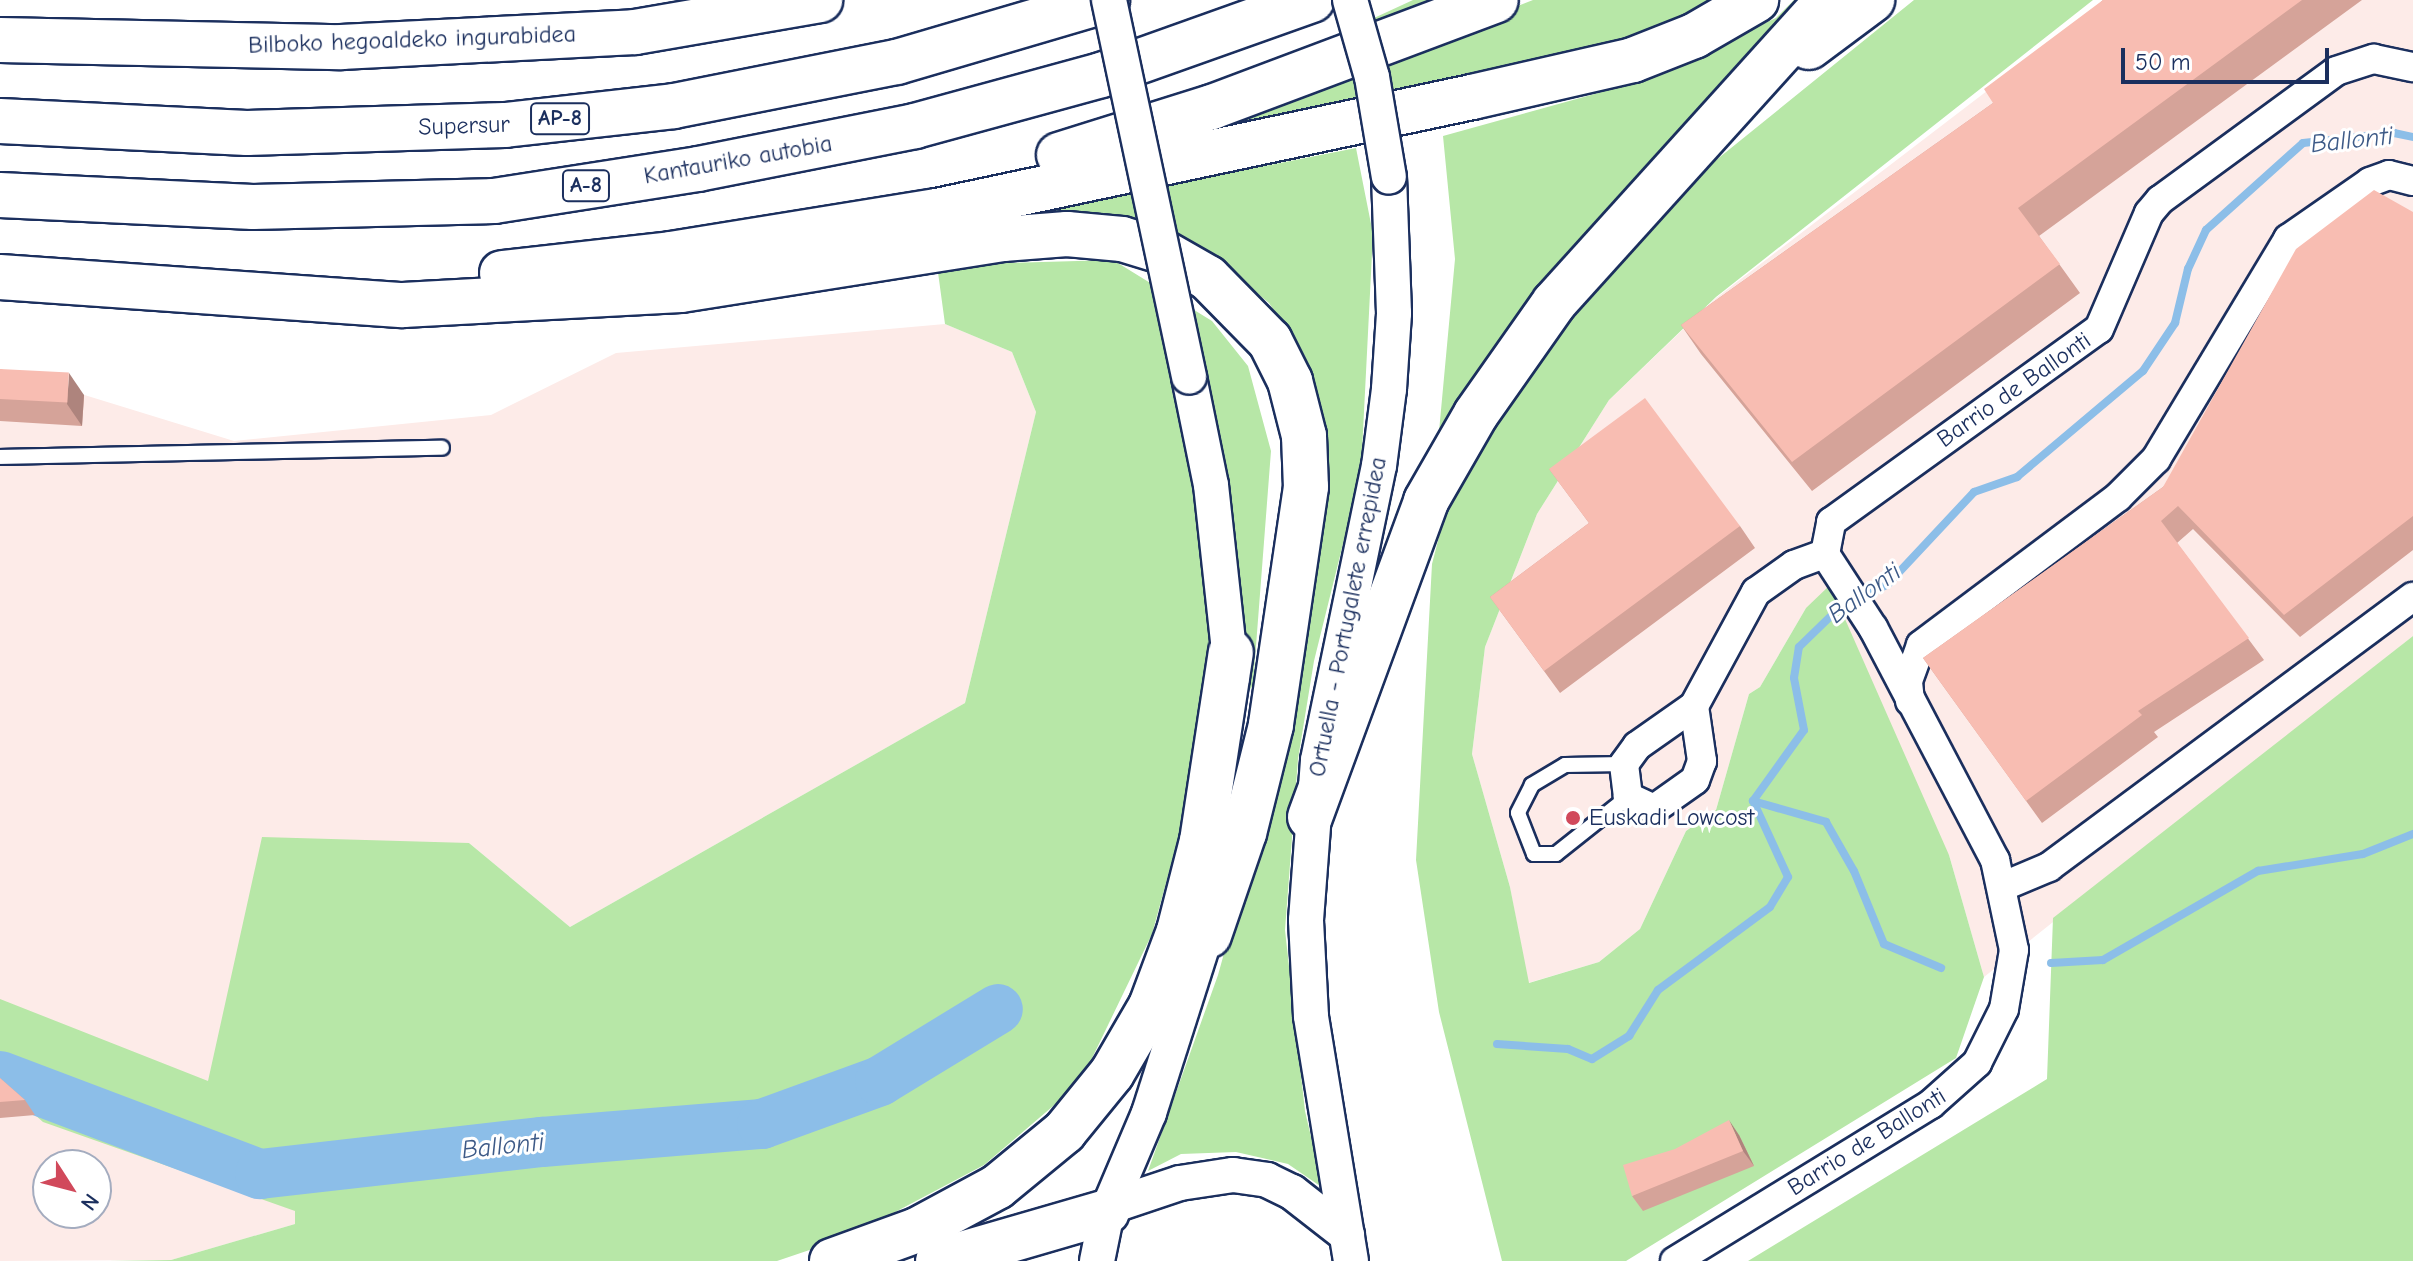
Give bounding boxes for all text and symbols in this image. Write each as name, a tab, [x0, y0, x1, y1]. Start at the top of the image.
street label: Bilboko hegoaldeko ingurabidea	[248, 20, 576, 60]
scale bar	[2125, 32, 2333, 82]
text: 50 m	[2135, 48, 2191, 76]
road number: AP-8	[530, 101, 590, 137]
street label: Supersur	[418, 110, 510, 142]
water label: Ballonti	[2309, 121, 2395, 161]
street label: Kantauriko autobia	[642, 129, 834, 191]
road number: A-8	[560, 168, 612, 204]
street label: Barrio de Ballonti	[1931, 326, 2097, 454]
street label: Ortuella - Portugalete errepidea	[1303, 455, 1393, 779]
water label: Ballonti	[1822, 557, 1908, 631]
place label: Euskadi Lowcost	[1589, 804, 1754, 832]
marker: Euskadi Lowcost	[1564, 809, 1582, 827]
street label: Barrio de Ballonti	[1782, 1082, 1952, 1202]
water label: Ballonti	[460, 1127, 546, 1167]
north arrow	[32, 1149, 112, 1229]
text: N	[75, 1188, 105, 1215]

